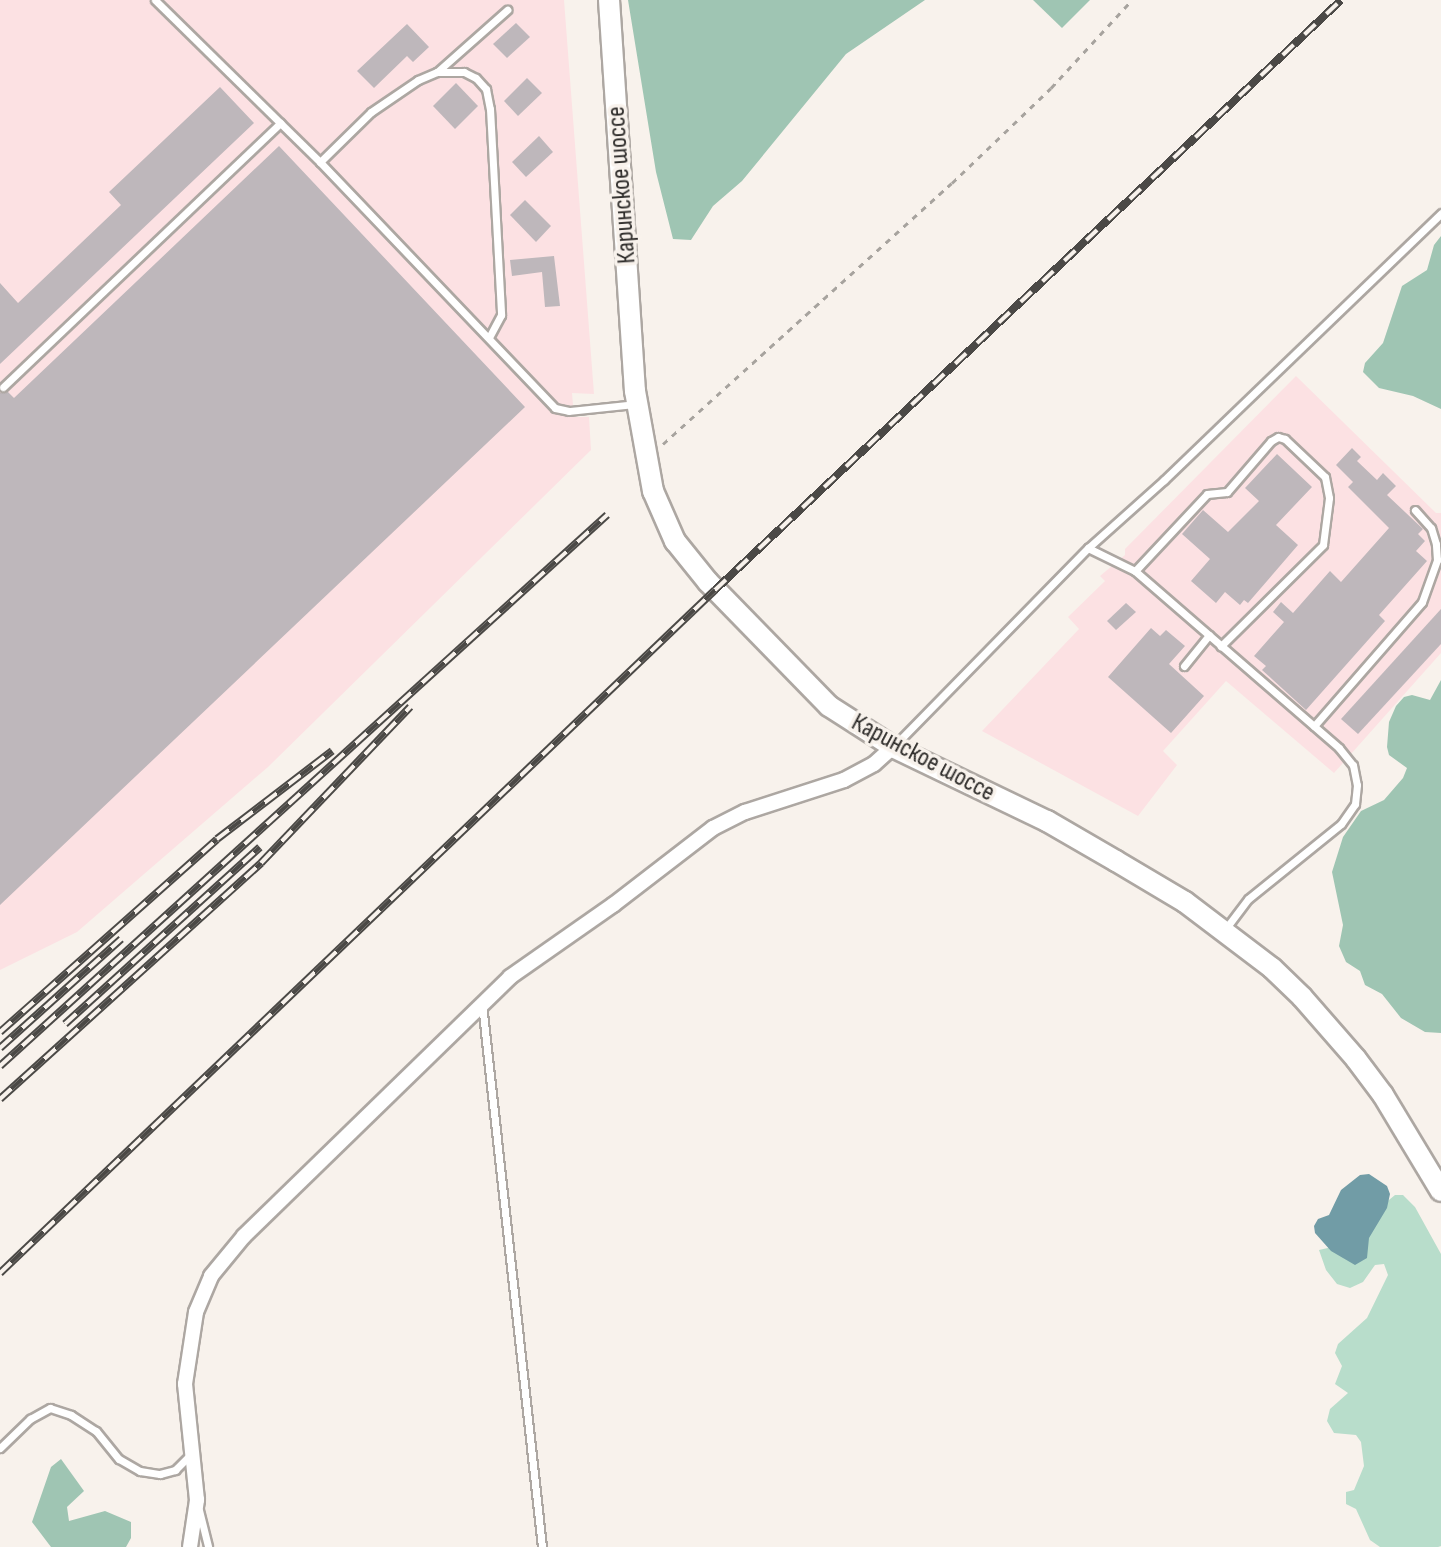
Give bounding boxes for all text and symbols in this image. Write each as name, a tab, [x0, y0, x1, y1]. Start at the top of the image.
street label: Каринское шоссе	[601, 105, 643, 265]
street label: Каринское шоссе	[846, 707, 1000, 809]

